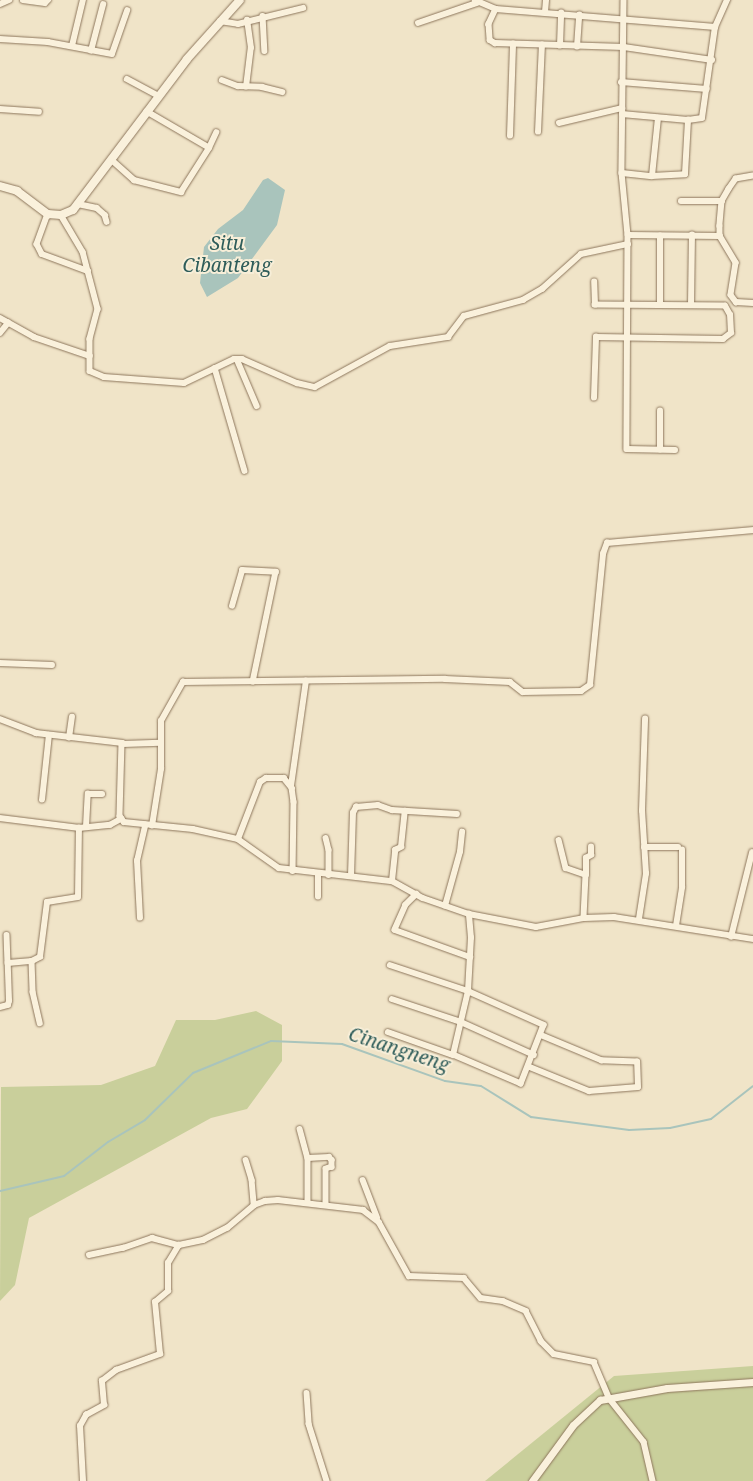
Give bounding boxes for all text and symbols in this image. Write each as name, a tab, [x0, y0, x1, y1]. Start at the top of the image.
water label: Situ Cibanteng	[182, 233, 272, 277]
water label: Cinangneng	[346, 1023, 452, 1077]

